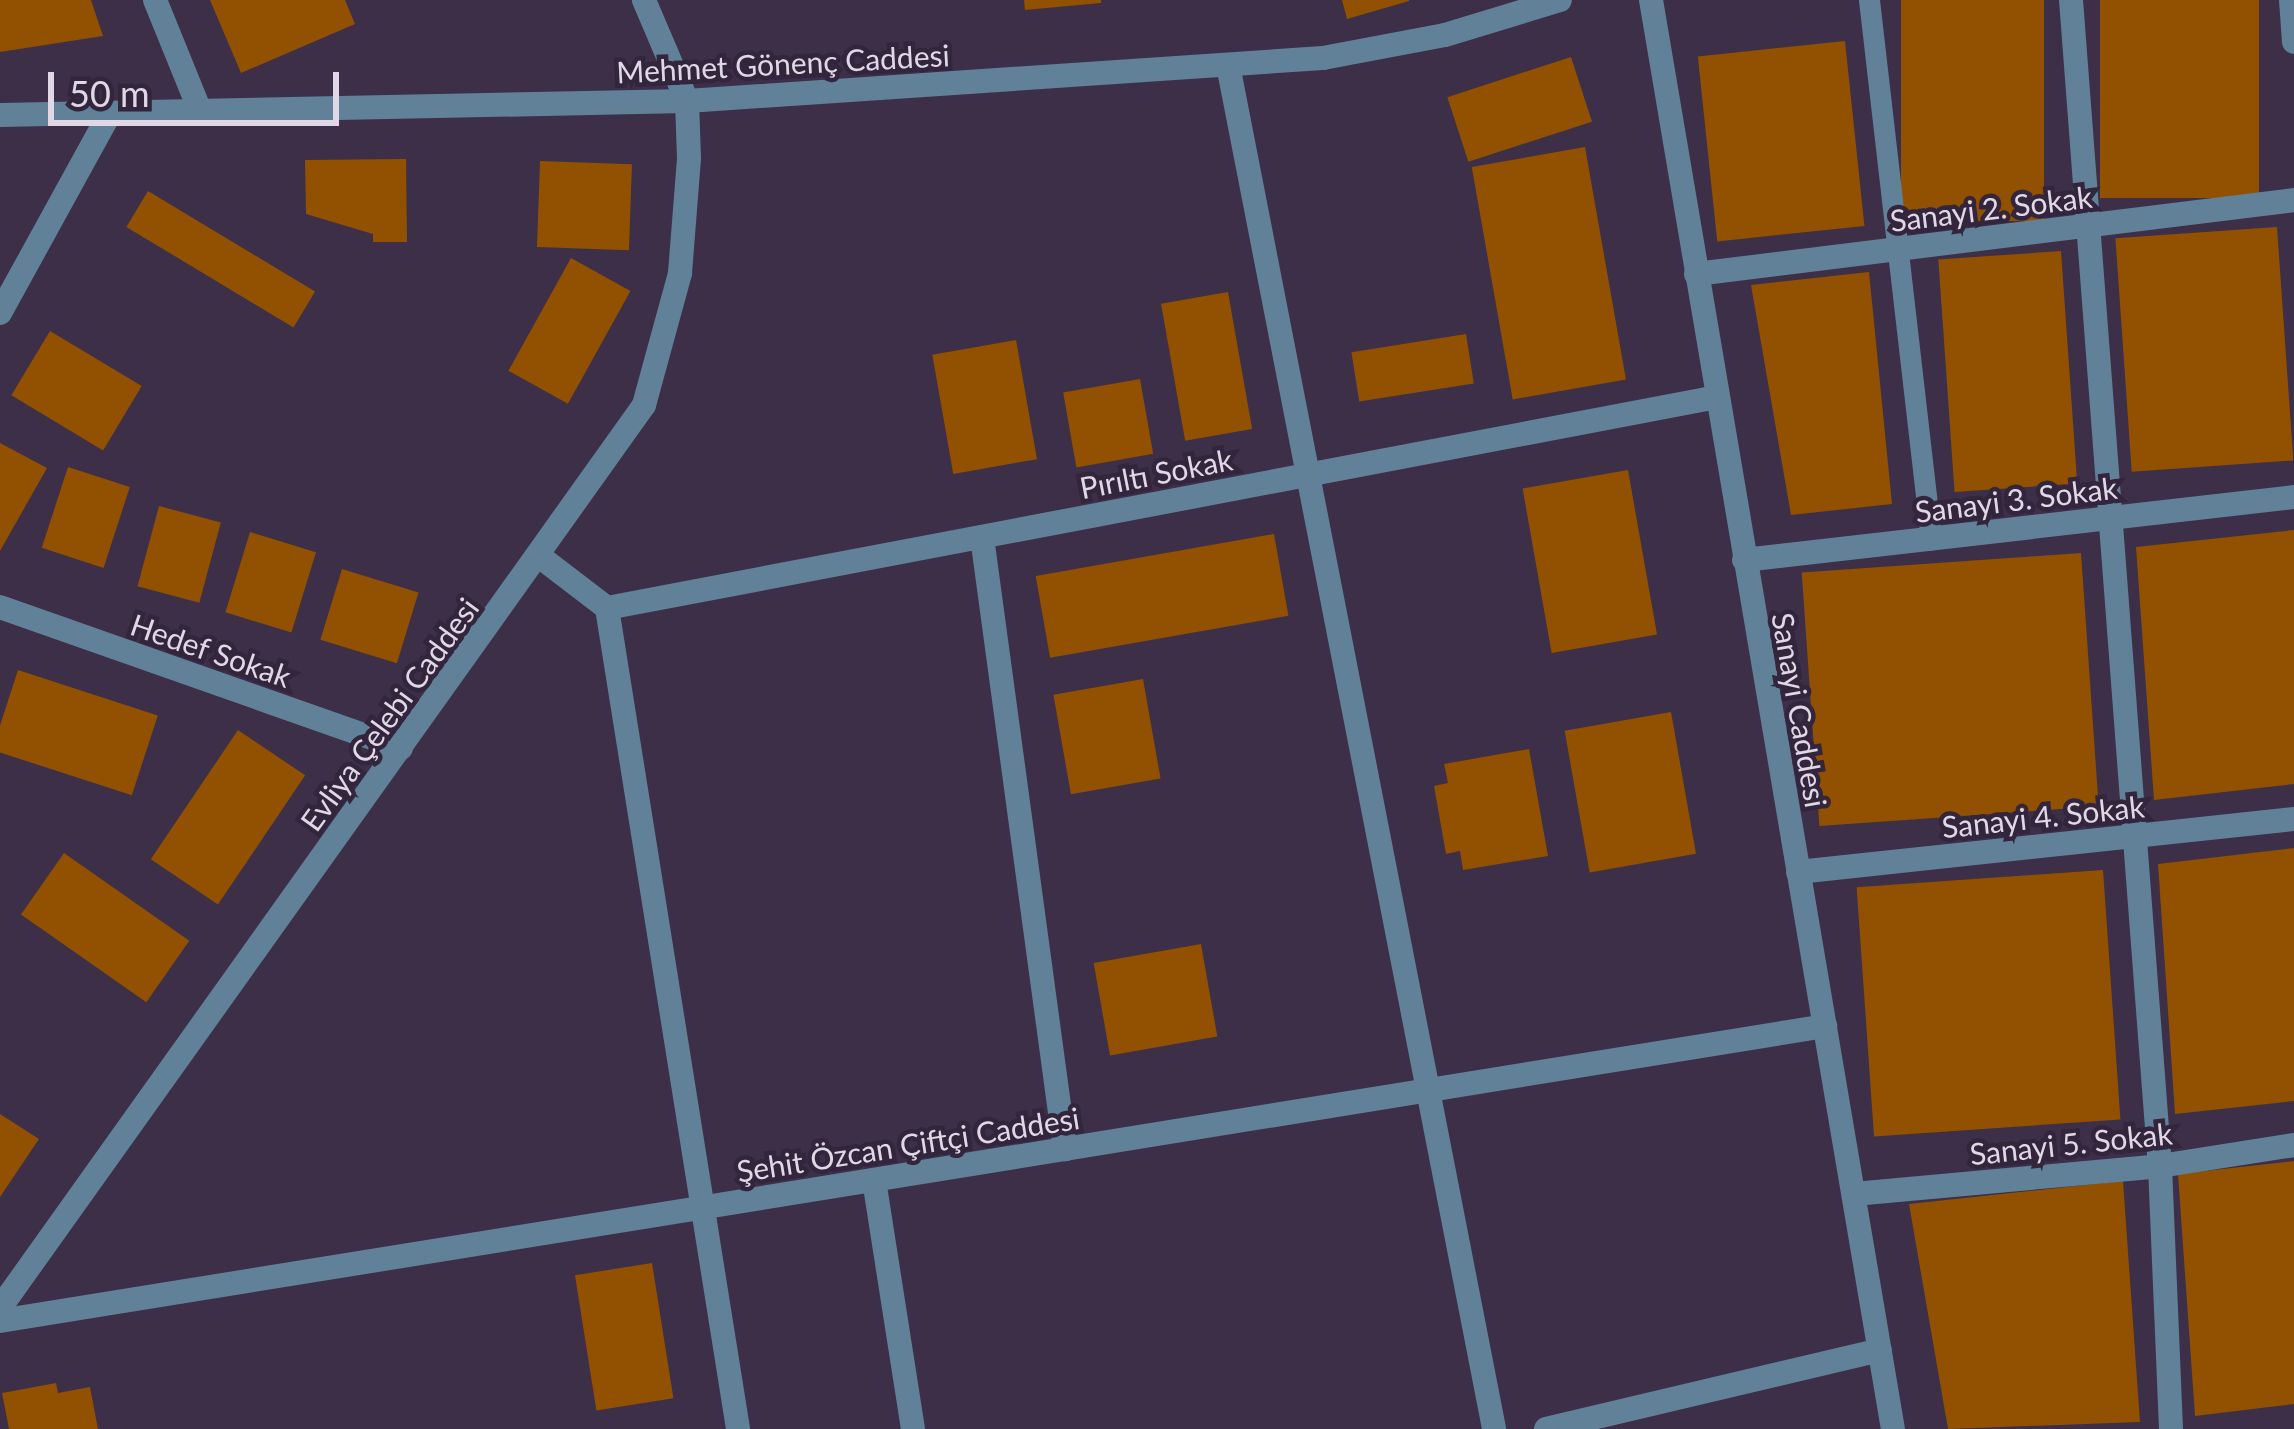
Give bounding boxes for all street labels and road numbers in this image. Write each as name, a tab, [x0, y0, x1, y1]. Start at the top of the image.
street label: Mehmet Gönenç Caddesi	[616, 36, 950, 90]
street label: Sanayi 2. Sokak	[1888, 178, 2094, 238]
street label: Pırıltı Sokak	[1076, 441, 1236, 505]
street label: Sanayi 3. Sokak	[1913, 469, 2119, 529]
street label: Evliya Çelebi Caddesi	[292, 591, 486, 837]
street label: Hedef Sokak	[126, 606, 296, 694]
street label: Sanayi Caddesi	[1765, 610, 1835, 810]
street label: Sanayi 4. Sokak	[1940, 787, 2146, 845]
street label: Şehit Özcan Çiftçi Caddesi	[734, 1099, 1082, 1189]
street label: Sanayi 5. Sokak	[1968, 1114, 2174, 1172]

